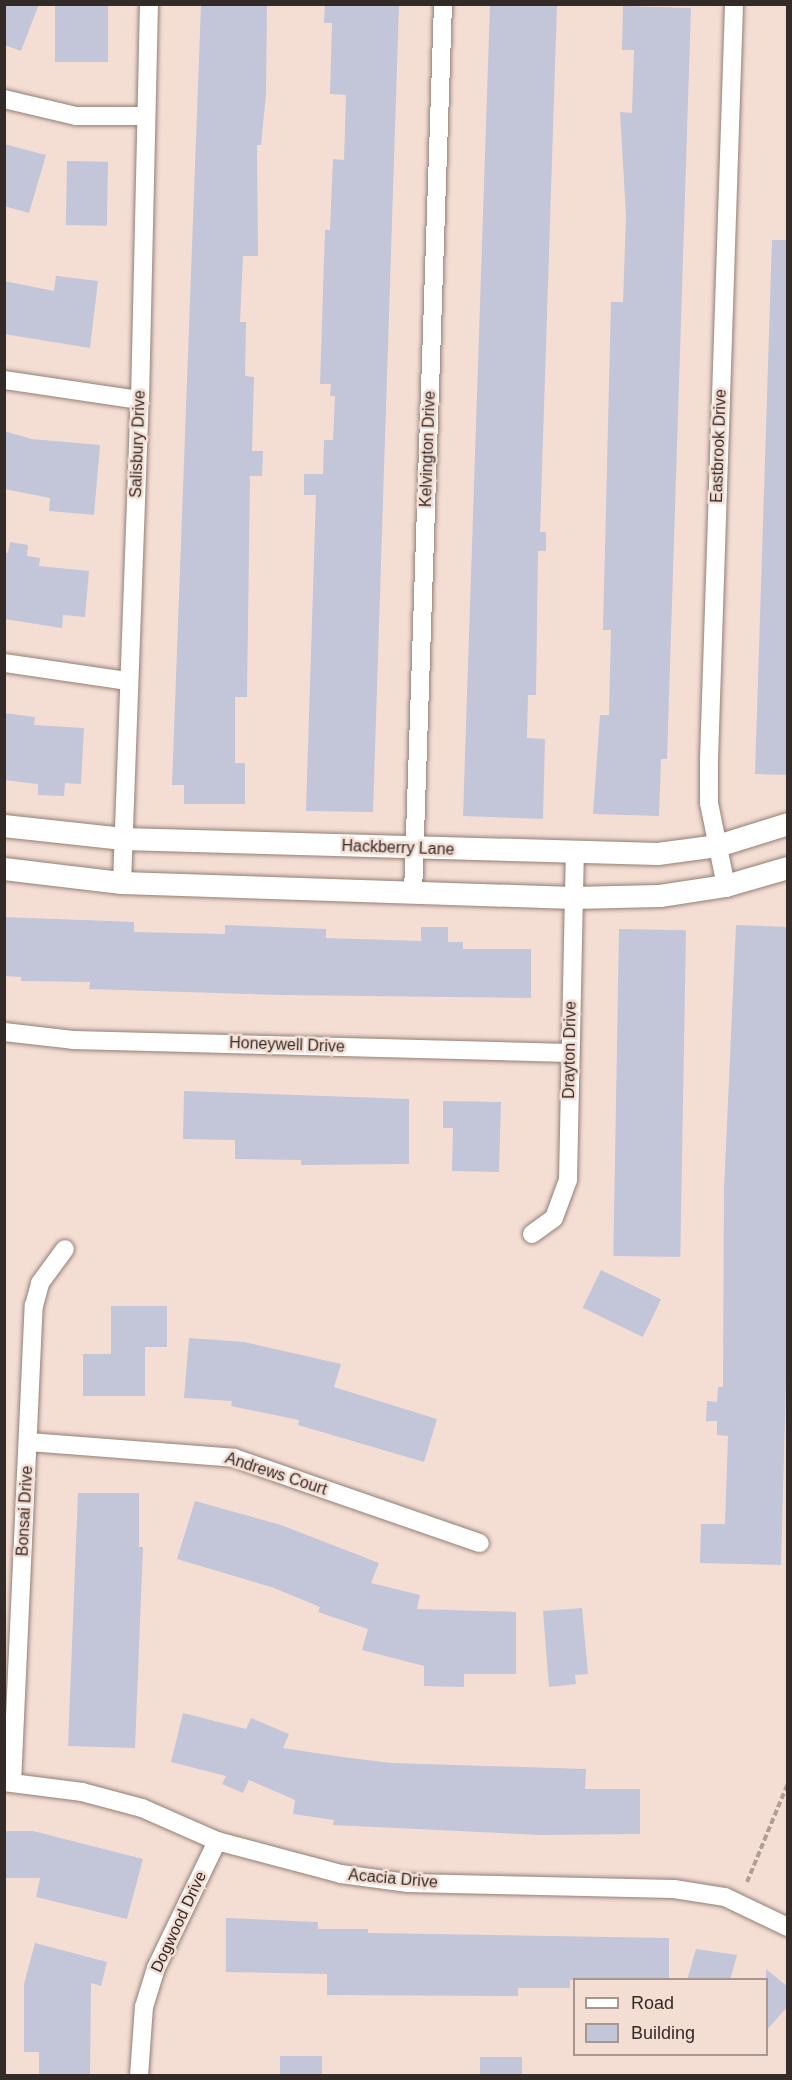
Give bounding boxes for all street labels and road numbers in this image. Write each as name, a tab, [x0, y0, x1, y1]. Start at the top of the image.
street label: Eastbrook Drive	[707, 389, 731, 503]
street label: Salisbury Drive	[127, 390, 149, 498]
street label: Kelvington Drive	[416, 390, 440, 508]
street label: Hackberry Lane	[341, 836, 455, 860]
street label: Drayton Drive	[560, 1001, 580, 1099]
street label: Honeywell Drive	[229, 1033, 345, 1057]
street label: Andrews Court	[223, 1449, 329, 1499]
street label: Bonsai Drive	[13, 1465, 37, 1557]
street label: Acacia Drive	[347, 1866, 439, 1892]
street label: Dogwood Drive	[147, 1868, 211, 1976]

